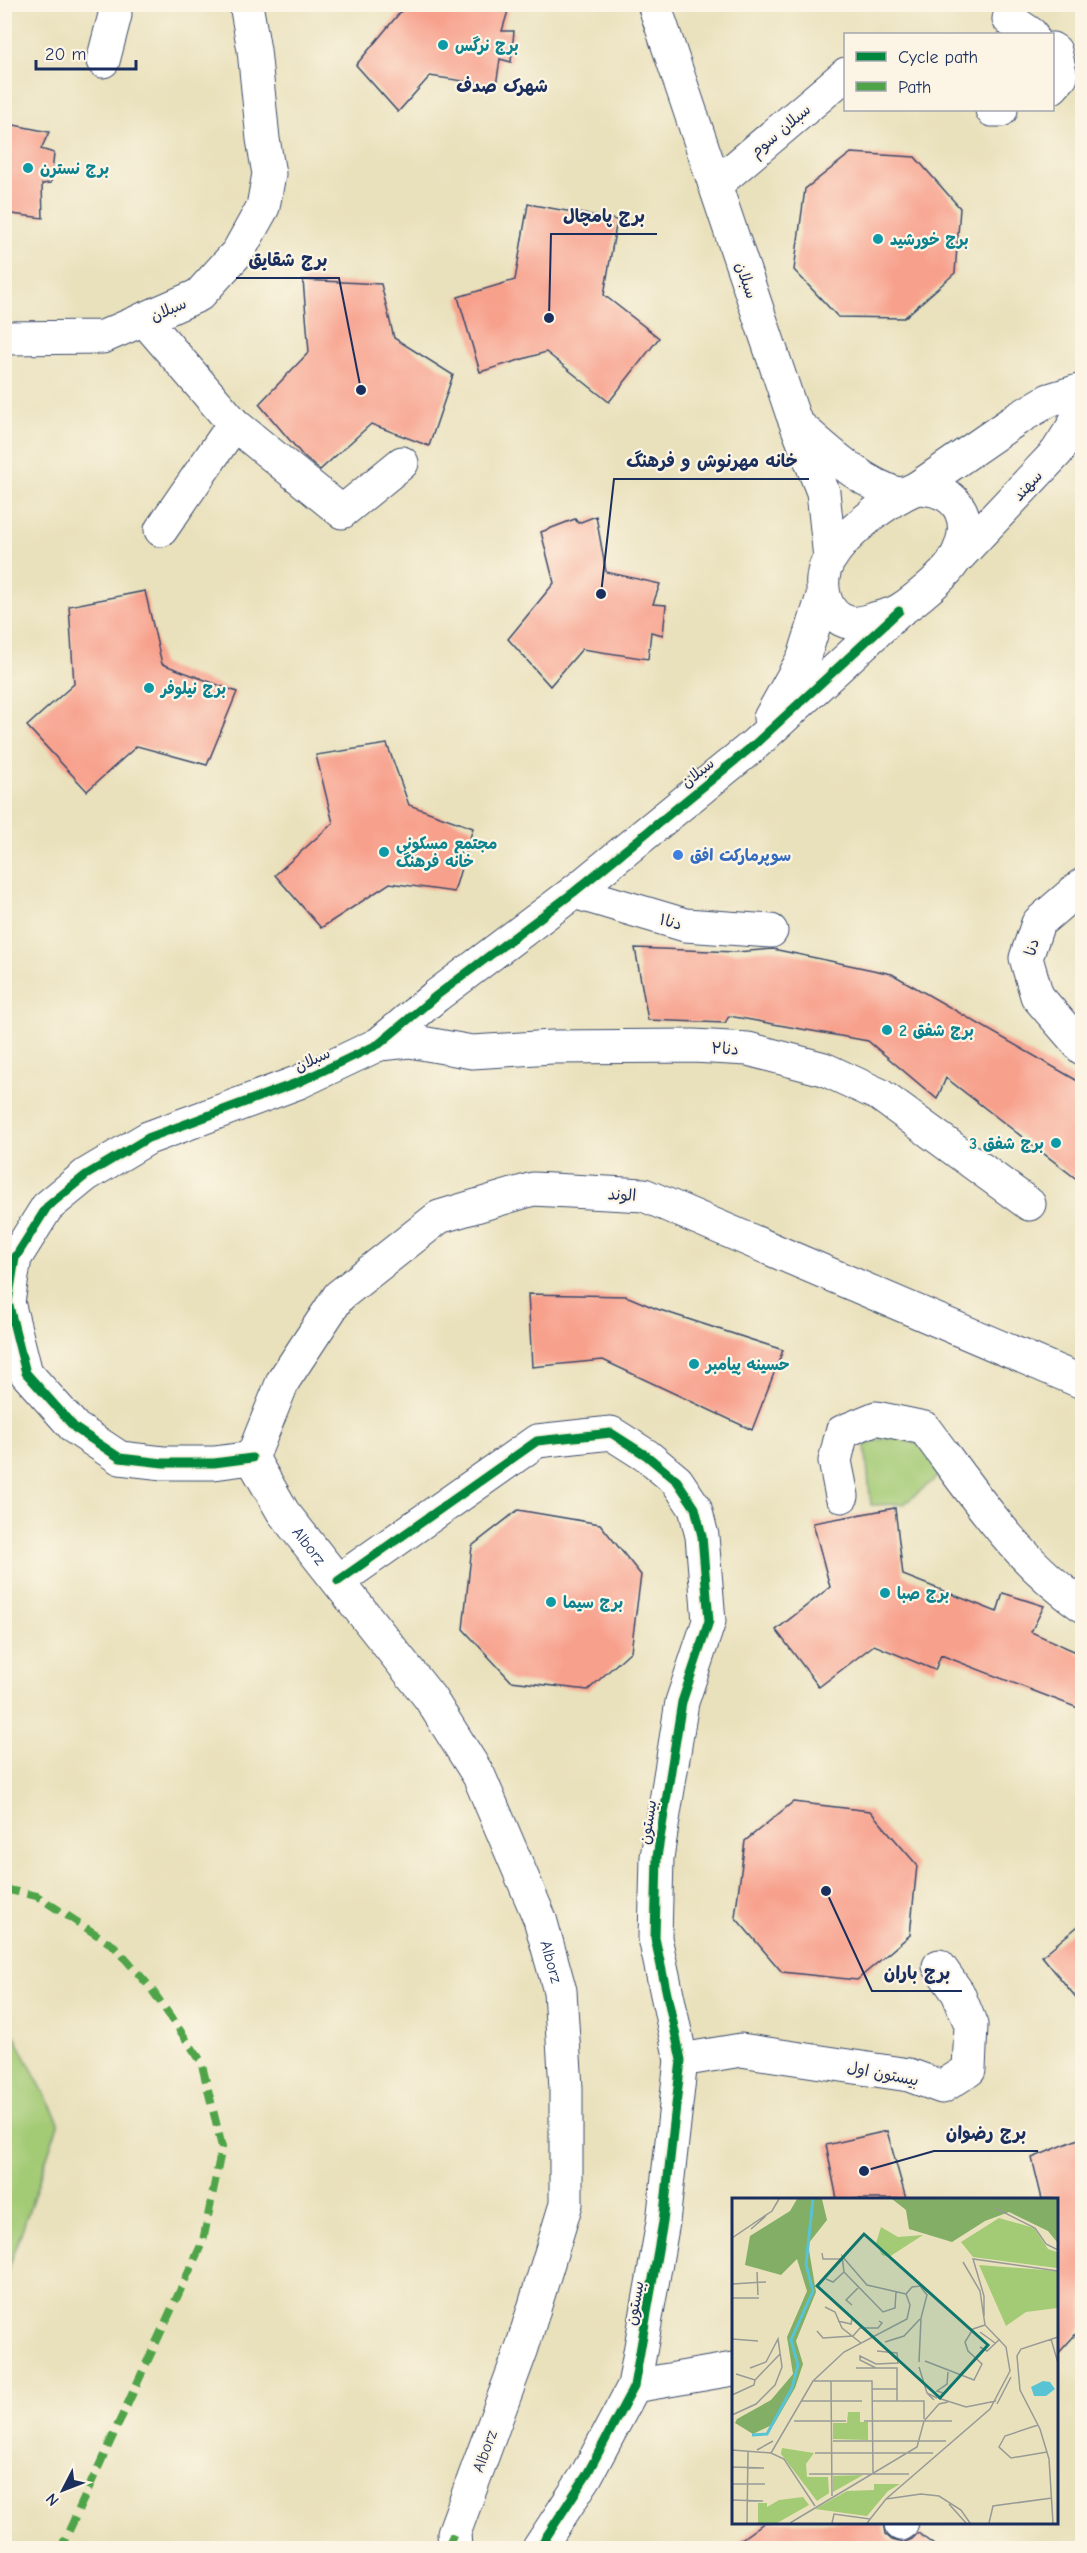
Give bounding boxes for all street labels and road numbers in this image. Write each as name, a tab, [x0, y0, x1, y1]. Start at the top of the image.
street label: سبلان سوم	[747, 100, 816, 163]
street label: سبلان	[731, 260, 761, 301]
street label: سبلان	[148, 294, 189, 326]
street label: سهند	[1009, 467, 1046, 505]
street label: سبلان	[677, 754, 718, 792]
street label: دنا۱	[658, 910, 684, 934]
street label: دنا	[1021, 937, 1043, 958]
street label: دنا۲	[711, 1039, 739, 1059]
street label: سبلان	[292, 1044, 333, 1076]
street label: الوند	[607, 1185, 637, 1206]
street label: Alborz	[288, 1524, 329, 1569]
street label: بیستون	[636, 1798, 661, 1846]
street label: Alborz	[536, 1939, 565, 1985]
street label: بیستون اول	[845, 2058, 920, 2091]
street label: بیستون	[622, 2279, 649, 2327]
street label: Alborz	[469, 2428, 501, 2475]

